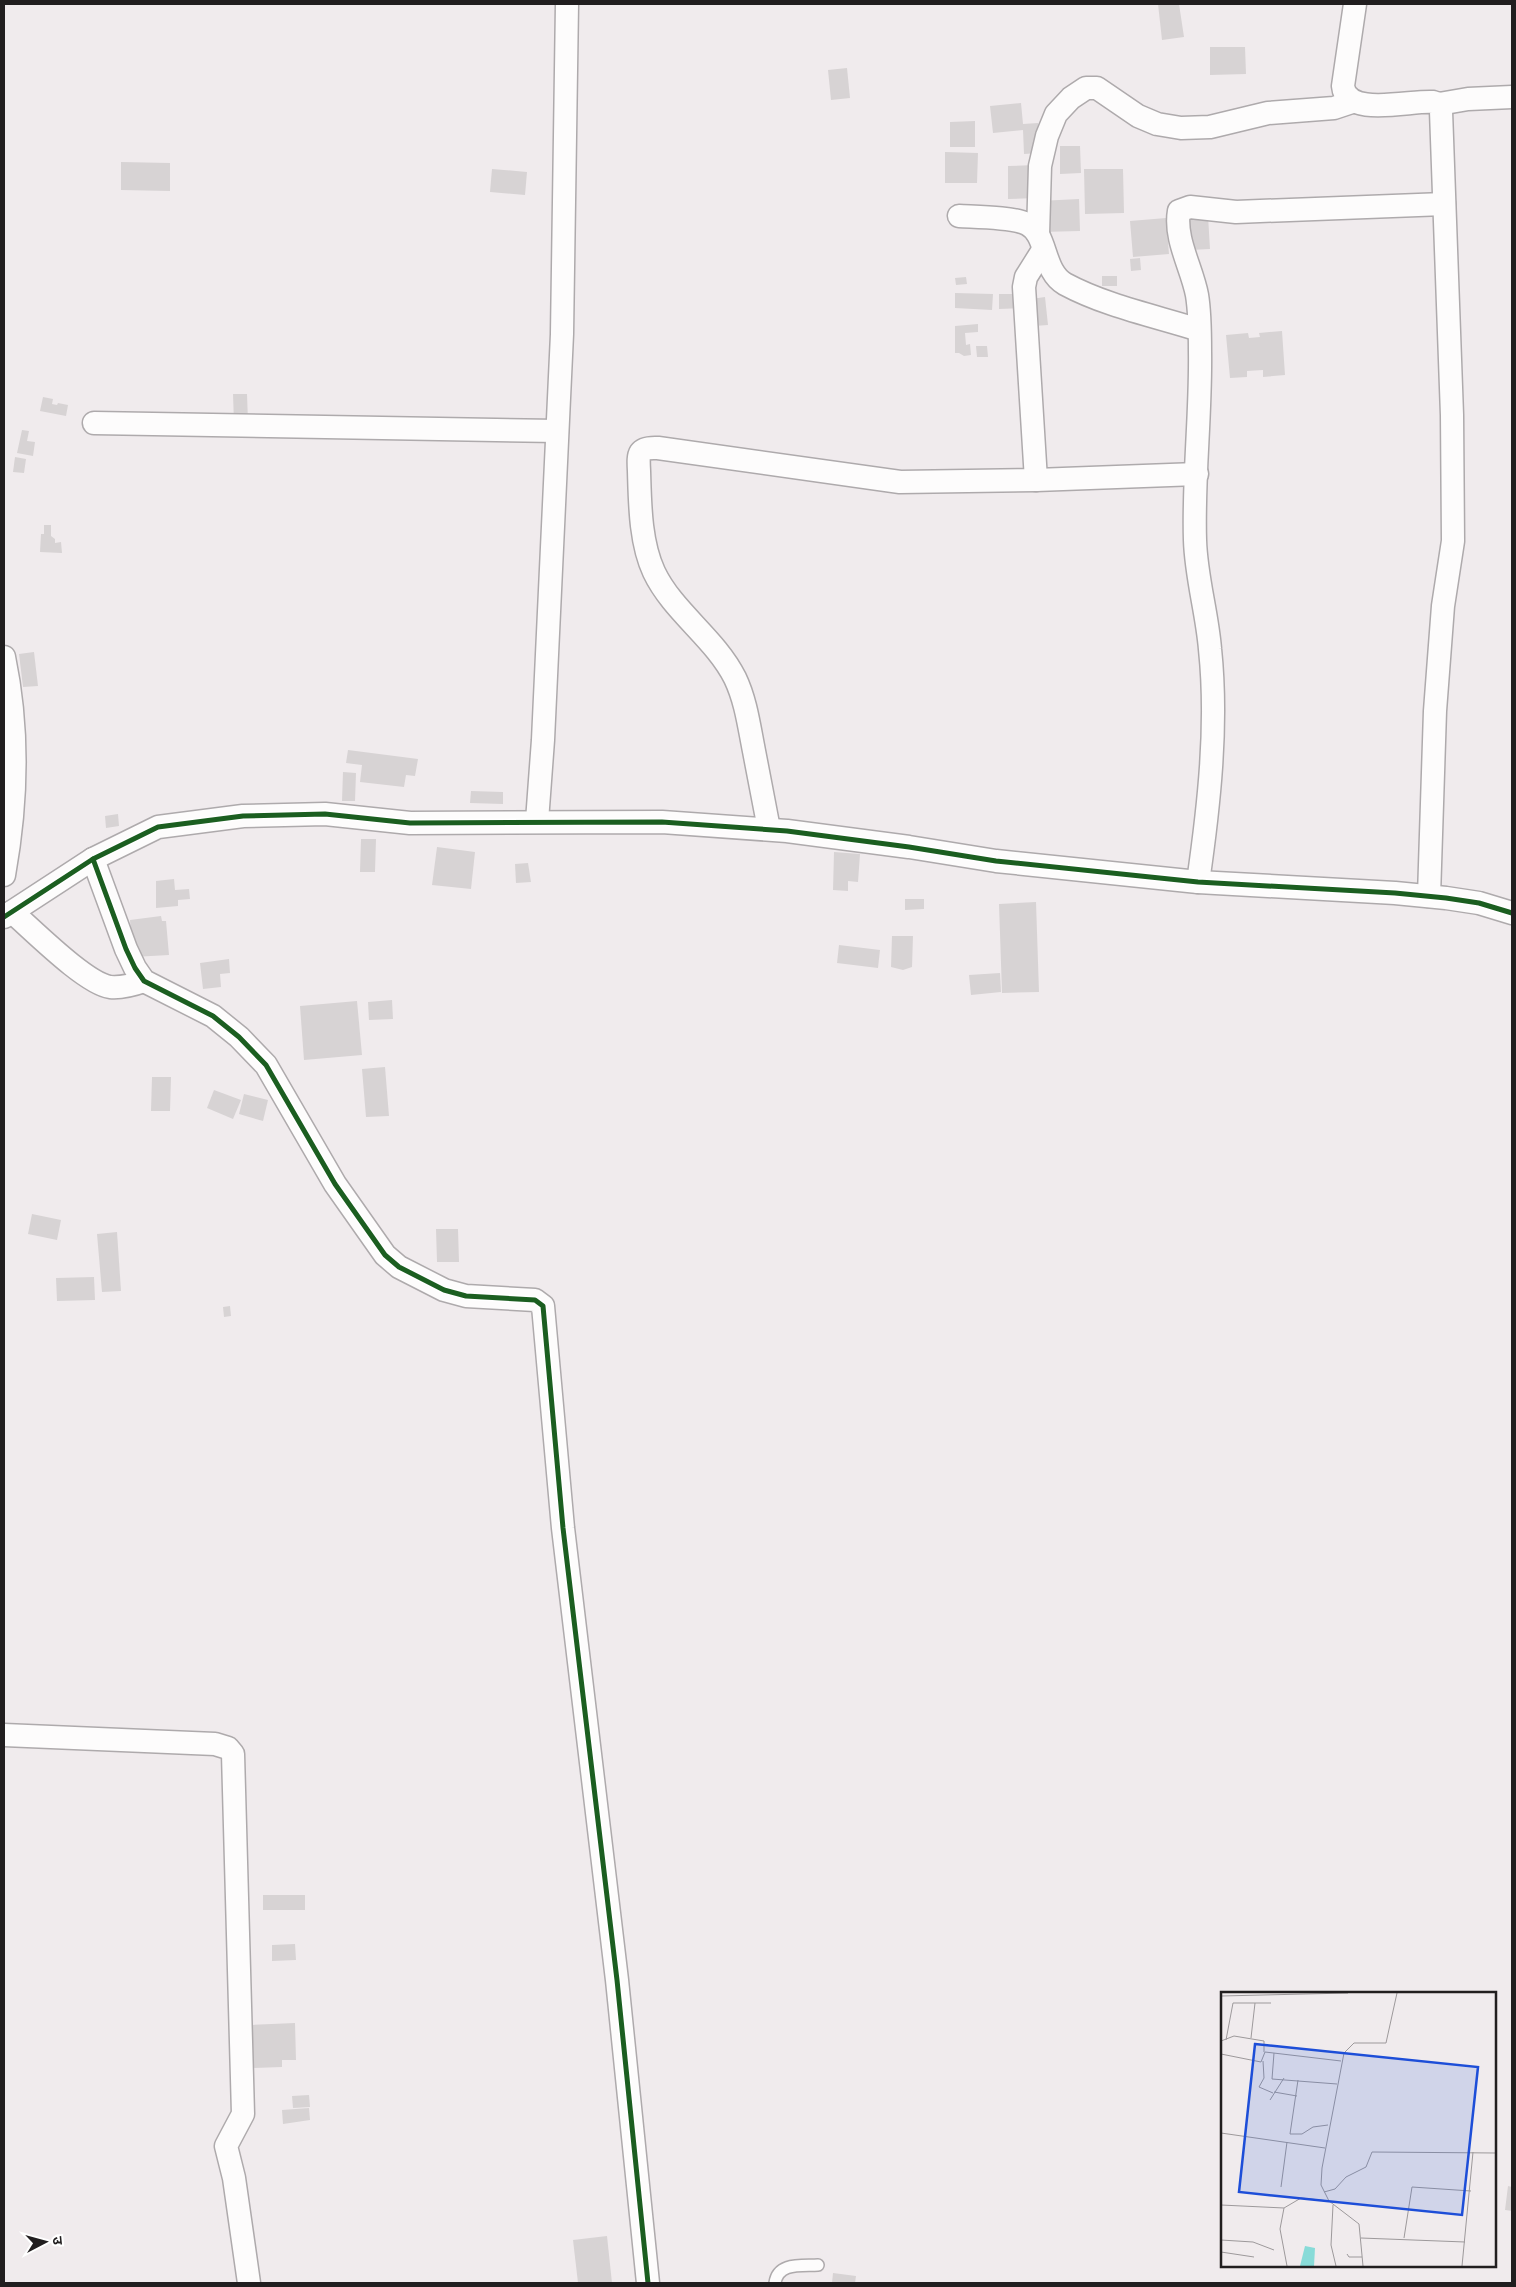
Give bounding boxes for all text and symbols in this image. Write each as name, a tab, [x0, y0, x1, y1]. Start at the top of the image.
inset map	[1221, 1992, 1496, 2267]
north arrow	[20, 2217, 70, 2267]
text: उ	[50, 2236, 67, 2246]

